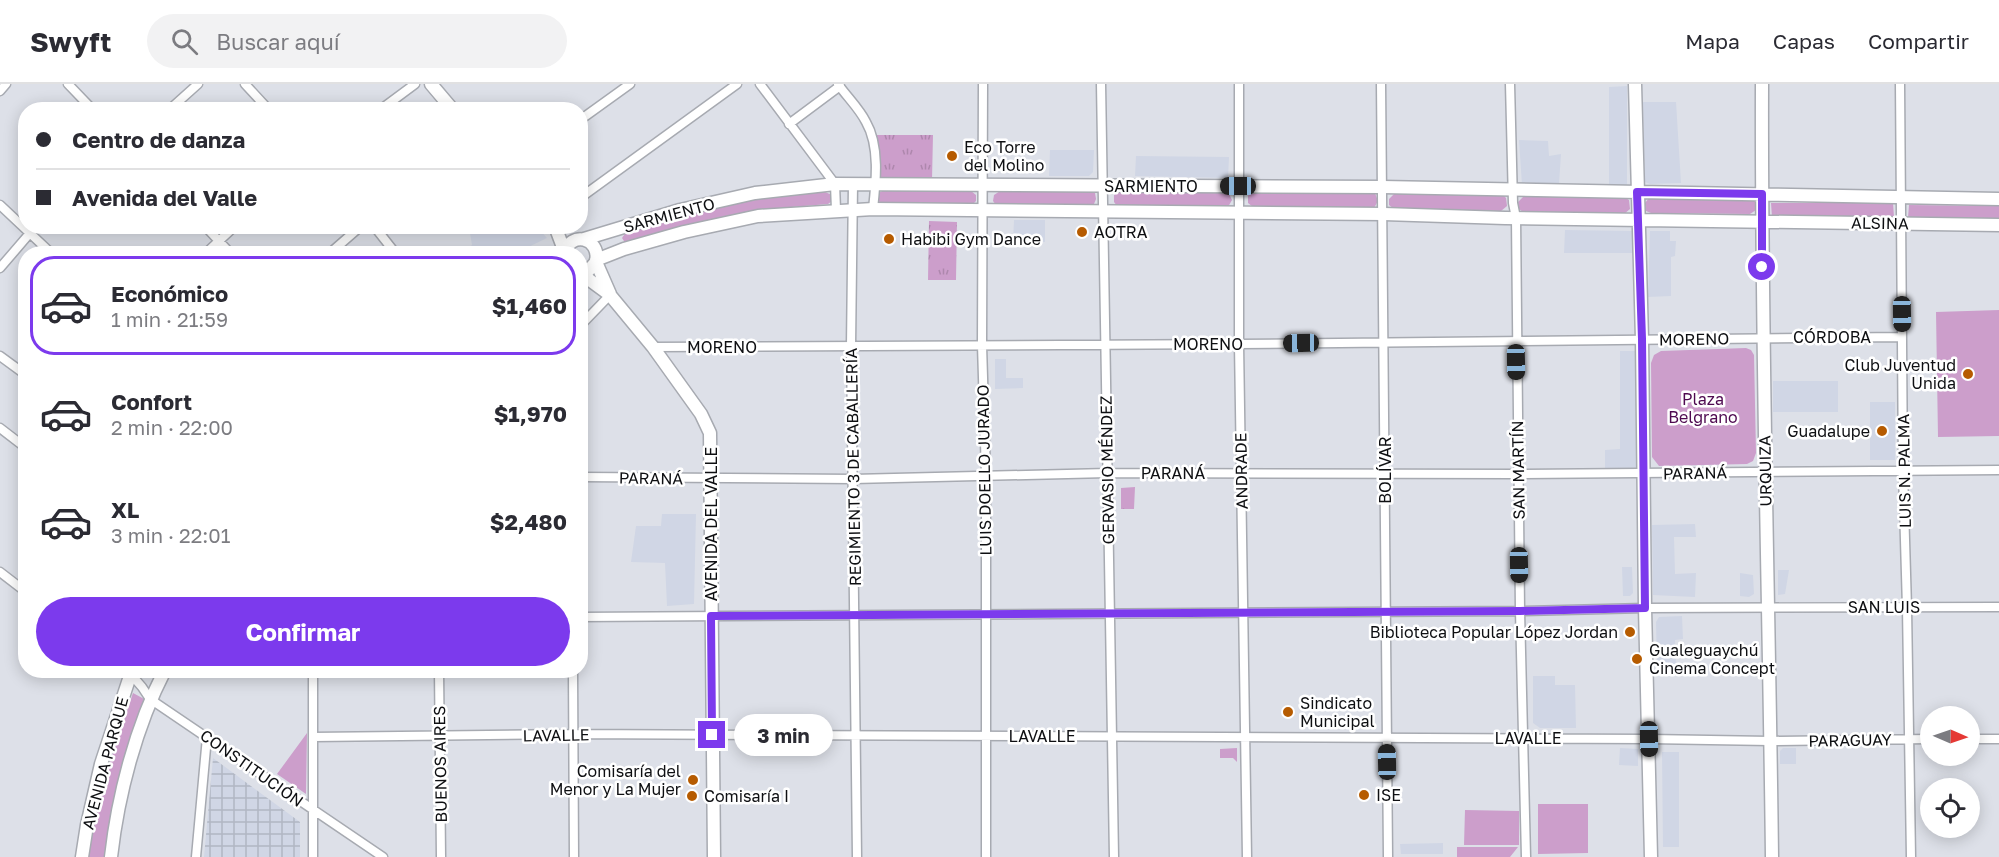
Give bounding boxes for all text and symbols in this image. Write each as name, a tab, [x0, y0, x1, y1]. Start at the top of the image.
search box	[147, 14, 567, 68]
text: Swyft	[30, 25, 111, 58]
icon: search	[168, 25, 201, 58]
text: Buscar aquí	[216, 28, 340, 55]
text: Mapa	[1685, 28, 1740, 54]
text: Capas	[1773, 28, 1835, 54]
text: Compartir	[1868, 28, 1969, 54]
text: Centro de danza	[72, 126, 245, 153]
place label: Eco Torre del Molino	[964, 137, 1044, 175]
marker: Eco Torre del Molino	[945, 149, 959, 163]
street label: SARMIENTO	[1104, 176, 1198, 196]
car	[1220, 177, 1256, 195]
text: Avenida del Valle	[72, 184, 257, 211]
street label: SARMIENTO	[621, 193, 717, 237]
street label: ALSINA	[1851, 212, 1909, 234]
place label: AOTRA	[1094, 222, 1148, 242]
marker: AOTRA	[1075, 225, 1089, 239]
place label: Habibi Gym Dance	[901, 229, 1041, 249]
marker: Habibi Gym Dance	[882, 232, 896, 246]
route start	[1748, 253, 1775, 280]
icon: car	[39, 279, 93, 333]
text: Económico	[111, 280, 228, 307]
text: $1,460	[492, 292, 567, 319]
car	[1893, 296, 1911, 332]
text: 1 min · 21:59	[111, 307, 228, 331]
street label: CÓRDOBA	[1793, 327, 1871, 347]
street label: MORENO	[1659, 328, 1729, 350]
street label: MORENO	[1173, 334, 1243, 354]
car	[1283, 334, 1319, 352]
street label: MORENO	[687, 337, 757, 357]
car	[1507, 344, 1525, 380]
street label: REGIMIENTO 3 DE CABALLERÍA	[841, 347, 865, 586]
place label: Club Juventud Unida	[1844, 355, 1956, 393]
marker: Club Juventud Unida	[1961, 367, 1975, 381]
street label: LUIS DOELLO JURADO	[973, 384, 995, 556]
icon: car	[39, 387, 93, 441]
text: Confort	[111, 388, 192, 415]
park label: Plaza Belgrano	[1668, 389, 1738, 427]
street label: GERVASIO MÉNDEZ	[1096, 395, 1118, 545]
text: $1,970	[494, 400, 567, 427]
street label: LUIS N. PALMA	[1893, 414, 1915, 528]
text: 2 min · 22:00	[111, 415, 233, 439]
street label: SAN MARTÍN	[1507, 420, 1529, 520]
place label: Guadalupe	[1787, 421, 1870, 441]
marker: Guadalupe	[1875, 424, 1889, 438]
street label: ANDRADE	[1230, 433, 1252, 509]
street label: URQUIZA	[1754, 435, 1776, 507]
street label: BOLÍVAR	[1375, 436, 1395, 504]
street label: AVENIDA DEL VALLE	[701, 447, 721, 601]
street label: PARANÁ	[1663, 462, 1728, 484]
street label: PARANÁ	[1141, 463, 1205, 483]
street label: PARANÁ	[619, 467, 684, 489]
icon: car	[39, 495, 93, 549]
text: XL	[111, 496, 139, 523]
text: $2,480	[490, 508, 567, 535]
text: 3 min · 22:01	[111, 523, 230, 547]
car	[1510, 547, 1528, 583]
button: Confirmar	[36, 597, 570, 666]
street label: SAN LUIS	[1848, 597, 1920, 617]
place label: Biblioteca Popular López Jordan	[1370, 622, 1618, 642]
marker: Biblioteca Popular López Jordan	[1623, 625, 1637, 639]
place label: Gualeguaychú Cinema Concept	[1649, 640, 1775, 678]
marker: Gualeguaychú Cinema Concept	[1630, 652, 1644, 666]
place label: Sindicato Municipal	[1300, 693, 1375, 731]
street label: AVENIDA PARQUE	[78, 694, 132, 832]
street label: BUENOS AIRES	[429, 705, 451, 823]
marker: Sindicato Municipal	[1281, 705, 1295, 719]
north arrow	[1920, 706, 1980, 766]
map controls	[1920, 706, 1980, 838]
callout: 3 min	[733, 714, 832, 756]
route end	[698, 721, 725, 748]
car	[1640, 721, 1658, 757]
text: 3 min	[757, 723, 810, 747]
street label: LAVALLE	[522, 724, 590, 746]
street label: CONSTITUCIÓN	[197, 725, 307, 811]
street label: LAVALLE	[1009, 726, 1075, 746]
street label: LAVALLE	[1495, 728, 1561, 748]
street label: PARAGUAY	[1808, 729, 1892, 751]
car	[1378, 744, 1396, 780]
place label: Comisaría del Menor y La Mujer	[550, 761, 681, 799]
marker: Comisaría del Menor y La Mujer	[686, 773, 700, 787]
button: locate	[1920, 778, 1980, 838]
place label: ISE	[1376, 785, 1401, 805]
place label: Comisaría I	[704, 786, 789, 806]
marker: ISE	[1357, 788, 1371, 802]
marker: Comisaría I	[685, 789, 699, 803]

